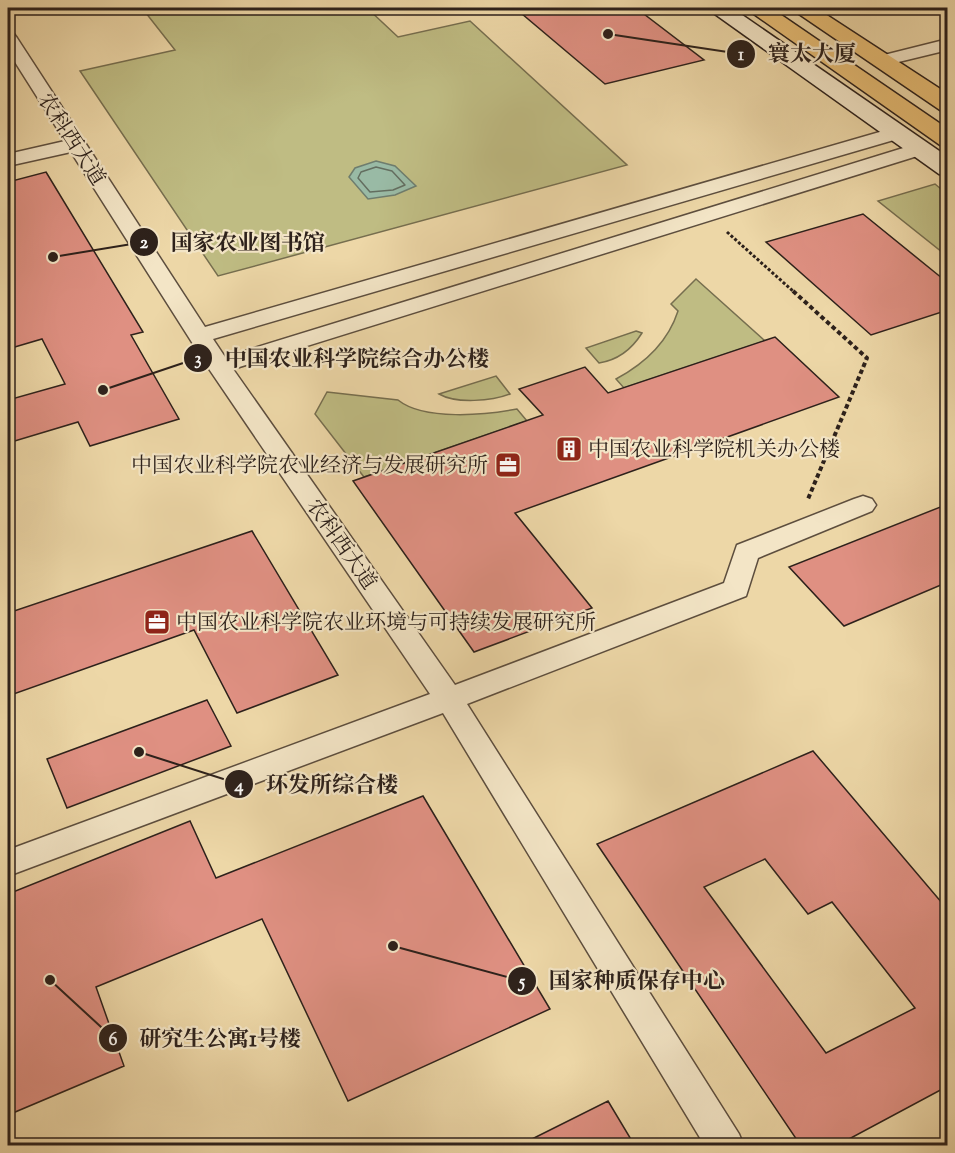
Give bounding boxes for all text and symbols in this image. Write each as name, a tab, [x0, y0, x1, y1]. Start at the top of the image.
callout: 寰太大厦	[726, 34, 868, 74]
text: 寰太大厦	[768, 40, 856, 72]
text: 1	[738, 43, 745, 69]
street label: 农科西大道	[29, 88, 111, 192]
callout: 国家农业图书馆	[129, 222, 337, 262]
text: 国家农业图书馆	[171, 229, 325, 261]
text: 2	[140, 231, 149, 257]
callout: 中国农业科学院综合办公楼	[183, 338, 501, 378]
text: 中国农业科学院综合办公楼	[225, 345, 489, 377]
text: 3	[194, 347, 202, 373]
building icon: 中国农业科学院机关办公楼	[554, 434, 584, 464]
place label: 中国农业科学院机关办公楼	[588, 436, 840, 466]
office icon: 中国农业科学院农业经济与发展研究所	[493, 450, 523, 480]
place label: 中国农业科学院农业经济与发展研究所	[131, 452, 488, 482]
street label: 农科西大道	[298, 494, 383, 597]
office icon: 中国农业科学院农业环境与可持续发展研究所	[142, 607, 172, 637]
place label: 中国农业科学院农业环境与可持续发展研究所	[176, 609, 596, 639]
callout: 环发所综合楼	[224, 764, 410, 804]
text: 环发所综合楼	[266, 771, 398, 803]
text: 4	[233, 774, 244, 800]
callout: 国家种质保存中心	[507, 961, 737, 1001]
text: 国家种质保存中心	[549, 967, 725, 999]
text: 5	[517, 970, 526, 996]
callout: 研究生公寓1号楼	[98, 1018, 313, 1058]
text: 研究生公寓1号楼	[139, 1025, 301, 1057]
text: 6	[109, 1028, 118, 1054]

